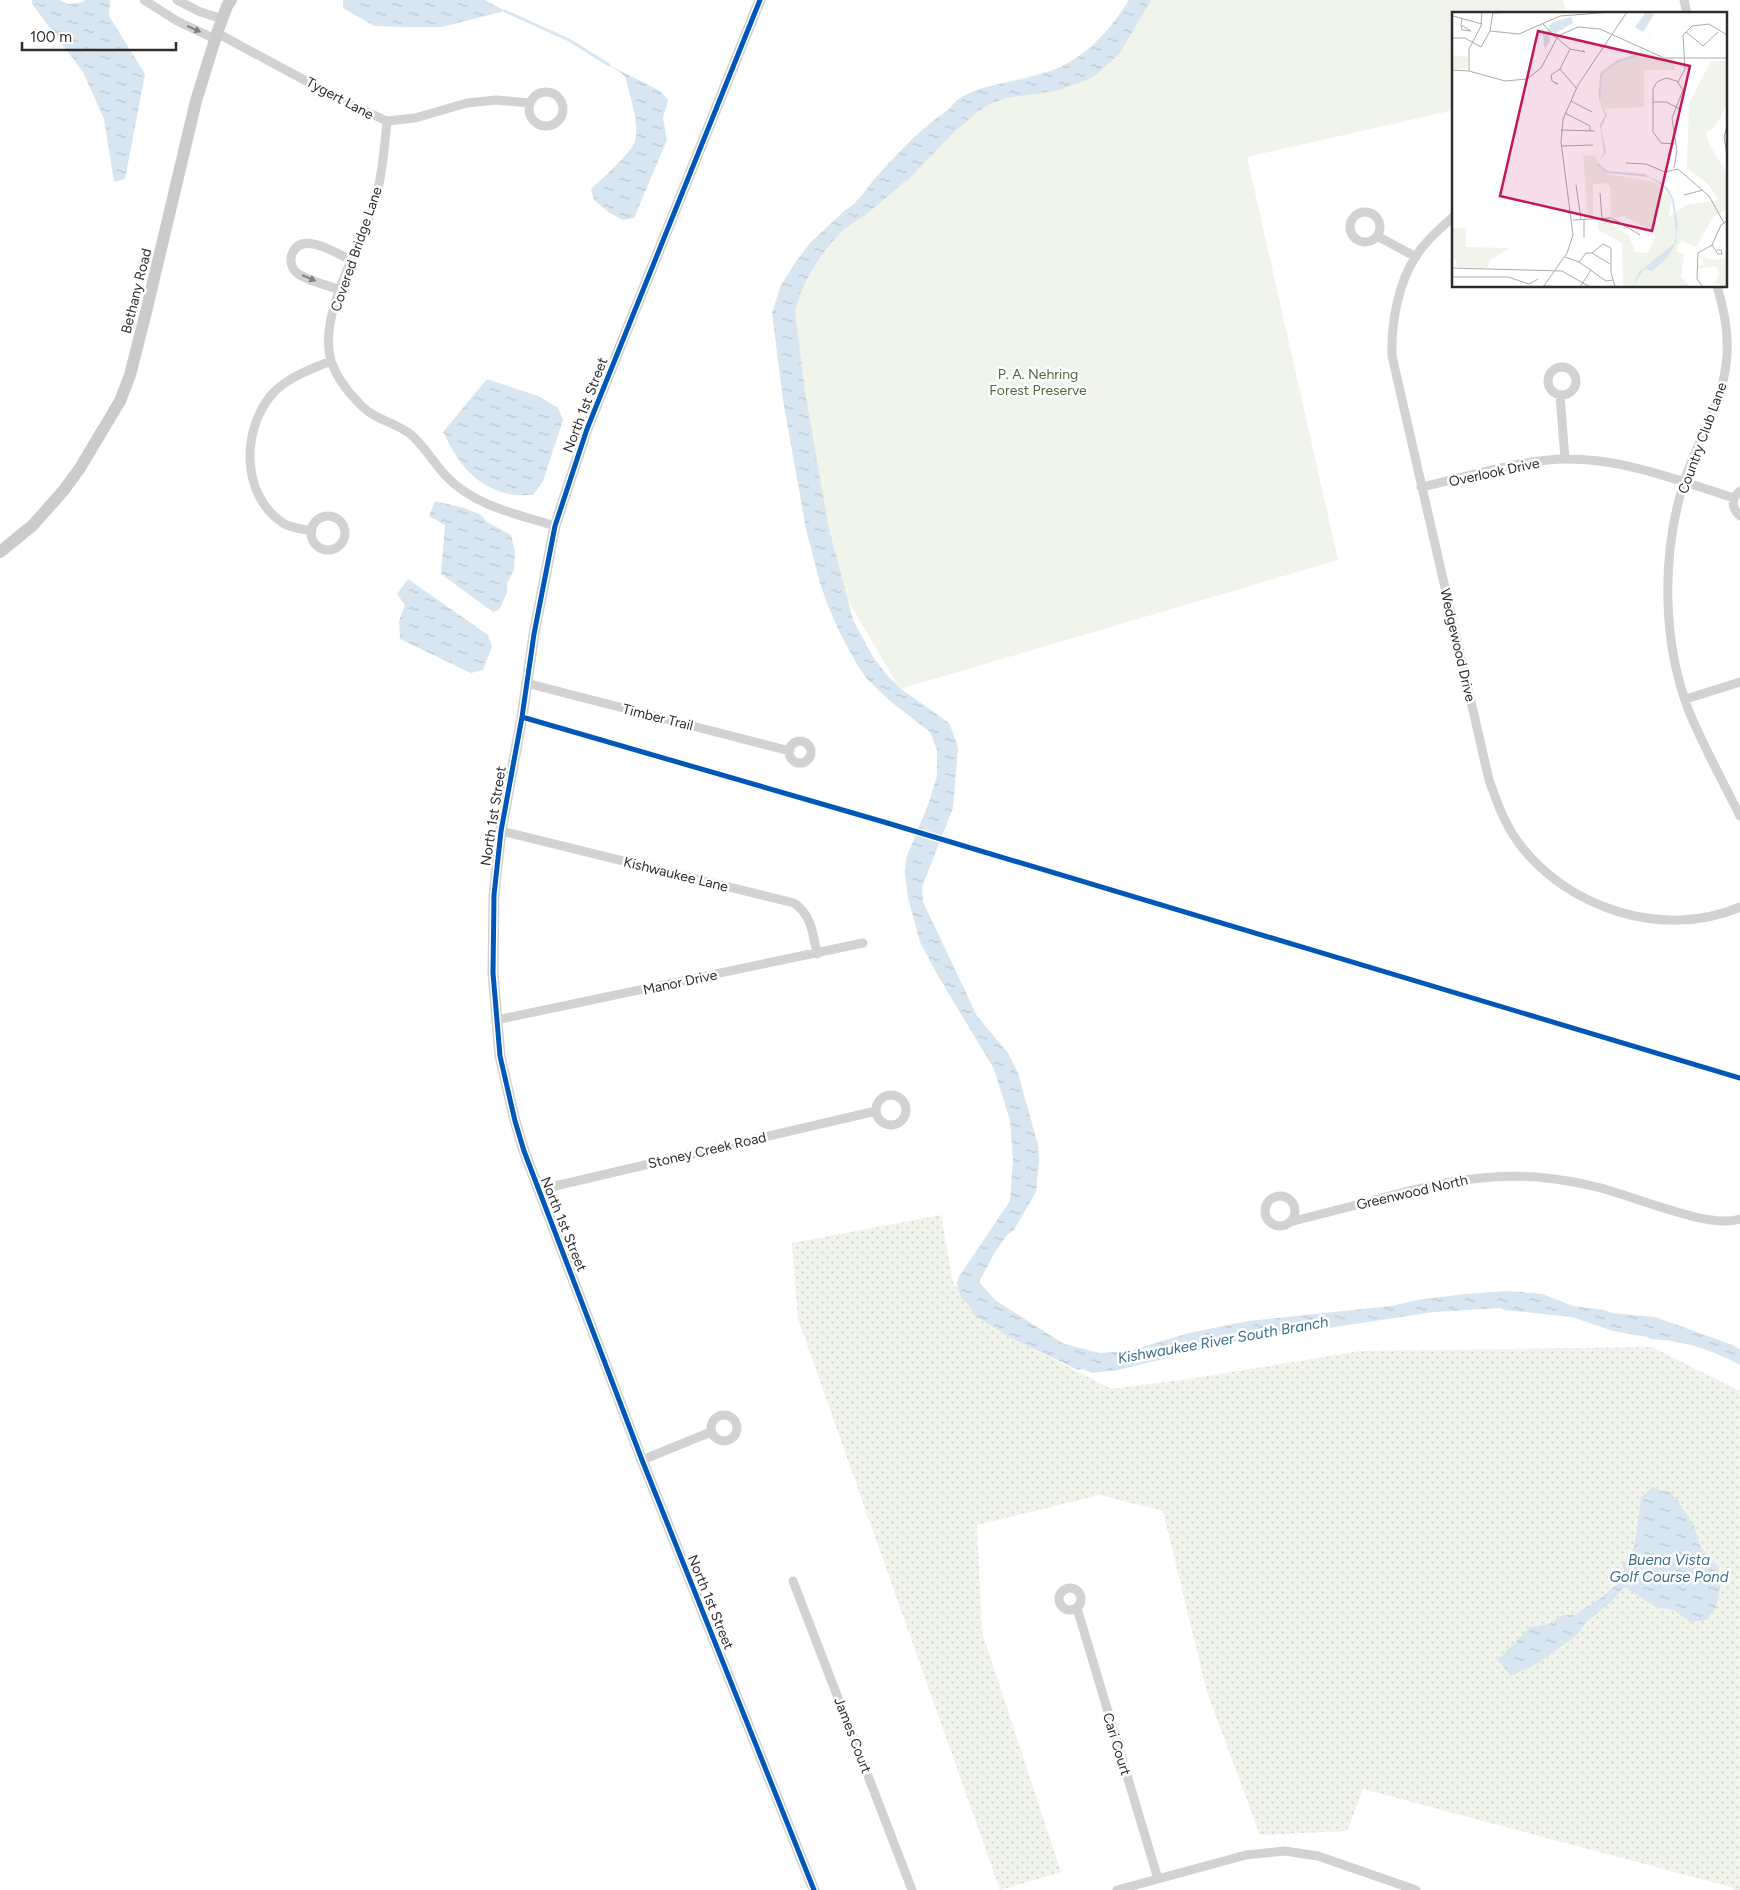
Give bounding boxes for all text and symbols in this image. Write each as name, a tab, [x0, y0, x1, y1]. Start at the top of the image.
inset map	[1452, 12, 1728, 288]
scale bar	[22, 20, 176, 52]
one-way arrow	[187, 26, 201, 34]
text: 100 m	[30, 28, 72, 46]
street label: Tygert Lane	[303, 74, 377, 123]
street label: Covered Bridge Lane	[327, 184, 386, 314]
street label: Bethany Road	[118, 247, 155, 335]
one-way arrow	[302, 274, 317, 282]
street label: North 1st Street	[560, 355, 611, 455]
park label: P. A. Nehring Forest Preserve	[989, 366, 1087, 399]
street label: Country Club Lane	[1674, 380, 1731, 496]
street label: Overlook Drive	[1447, 455, 1541, 490]
street label: Wedgewood Drive	[1436, 587, 1479, 704]
street label: Timber Trail	[621, 701, 695, 734]
street label: North 1st Street	[477, 765, 510, 867]
street label: Kishwaukee Lane	[622, 853, 730, 896]
street label: Manor Drive	[641, 966, 719, 999]
street label: Stoney Creek Road	[646, 1129, 768, 1172]
street label: Greenwood North	[1355, 1171, 1470, 1214]
street label: North 1st Street	[537, 1174, 590, 1274]
water label: Kishwaukee River South Branch	[1116, 1313, 1330, 1367]
water label: Buena Vista Golf Course Pond	[1609, 1551, 1729, 1586]
street label: North 1st Street	[684, 1552, 737, 1652]
street label: James Court	[830, 1695, 875, 1776]
street label: Cari Court	[1099, 1711, 1134, 1778]

